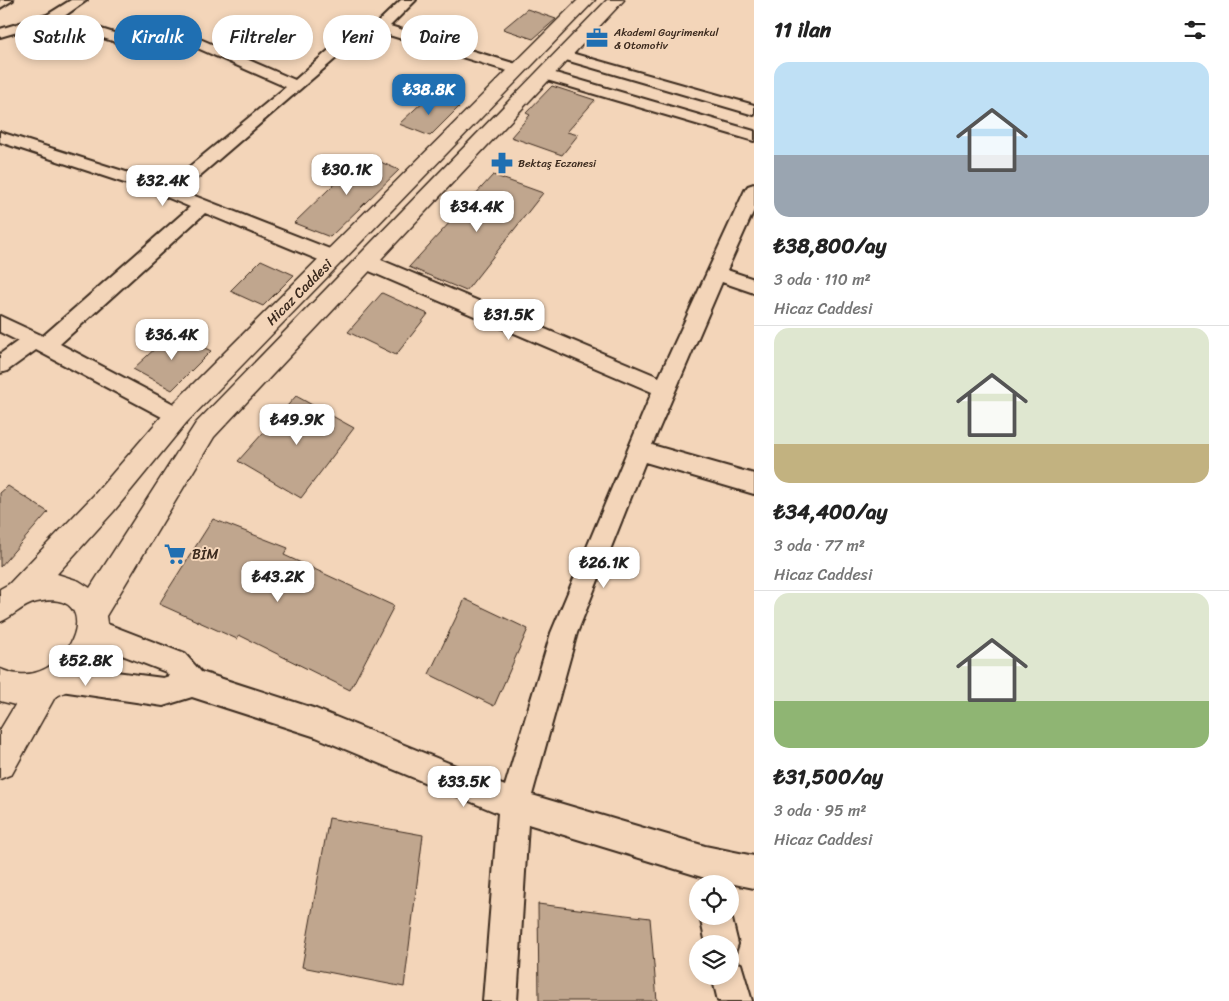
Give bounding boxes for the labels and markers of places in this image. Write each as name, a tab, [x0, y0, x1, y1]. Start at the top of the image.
place label: Akademi Gayrimenkul & Otomotiv	[613, 23, 719, 55]
office icon: Akademi Gayrimenkul & Otomotiv	[584, 25, 610, 51]
pin: ₺38.8K	[388, 74, 470, 116]
pharmacy icon: Bektaş Eczanesi	[489, 150, 515, 176]
pin: ₺30.1K	[306, 154, 388, 196]
place label: Bektaş Eczanesi	[518, 154, 597, 173]
pin: ₺32.4K	[122, 164, 204, 207]
pin: ₺34.4K	[436, 190, 518, 233]
pin: ₺31.5K	[468, 298, 550, 341]
pin: ₺36.4K	[131, 318, 213, 361]
pin: ₺49.9K	[256, 404, 338, 446]
supermarket icon: BİM	[162, 541, 188, 567]
place label: BİM	[192, 542, 218, 567]
pin: ₺26.1K	[563, 546, 645, 589]
pin: ₺43.2K	[237, 560, 319, 603]
pin: ₺52.8K	[45, 644, 127, 687]
pin: ₺33.5K	[423, 766, 505, 808]

